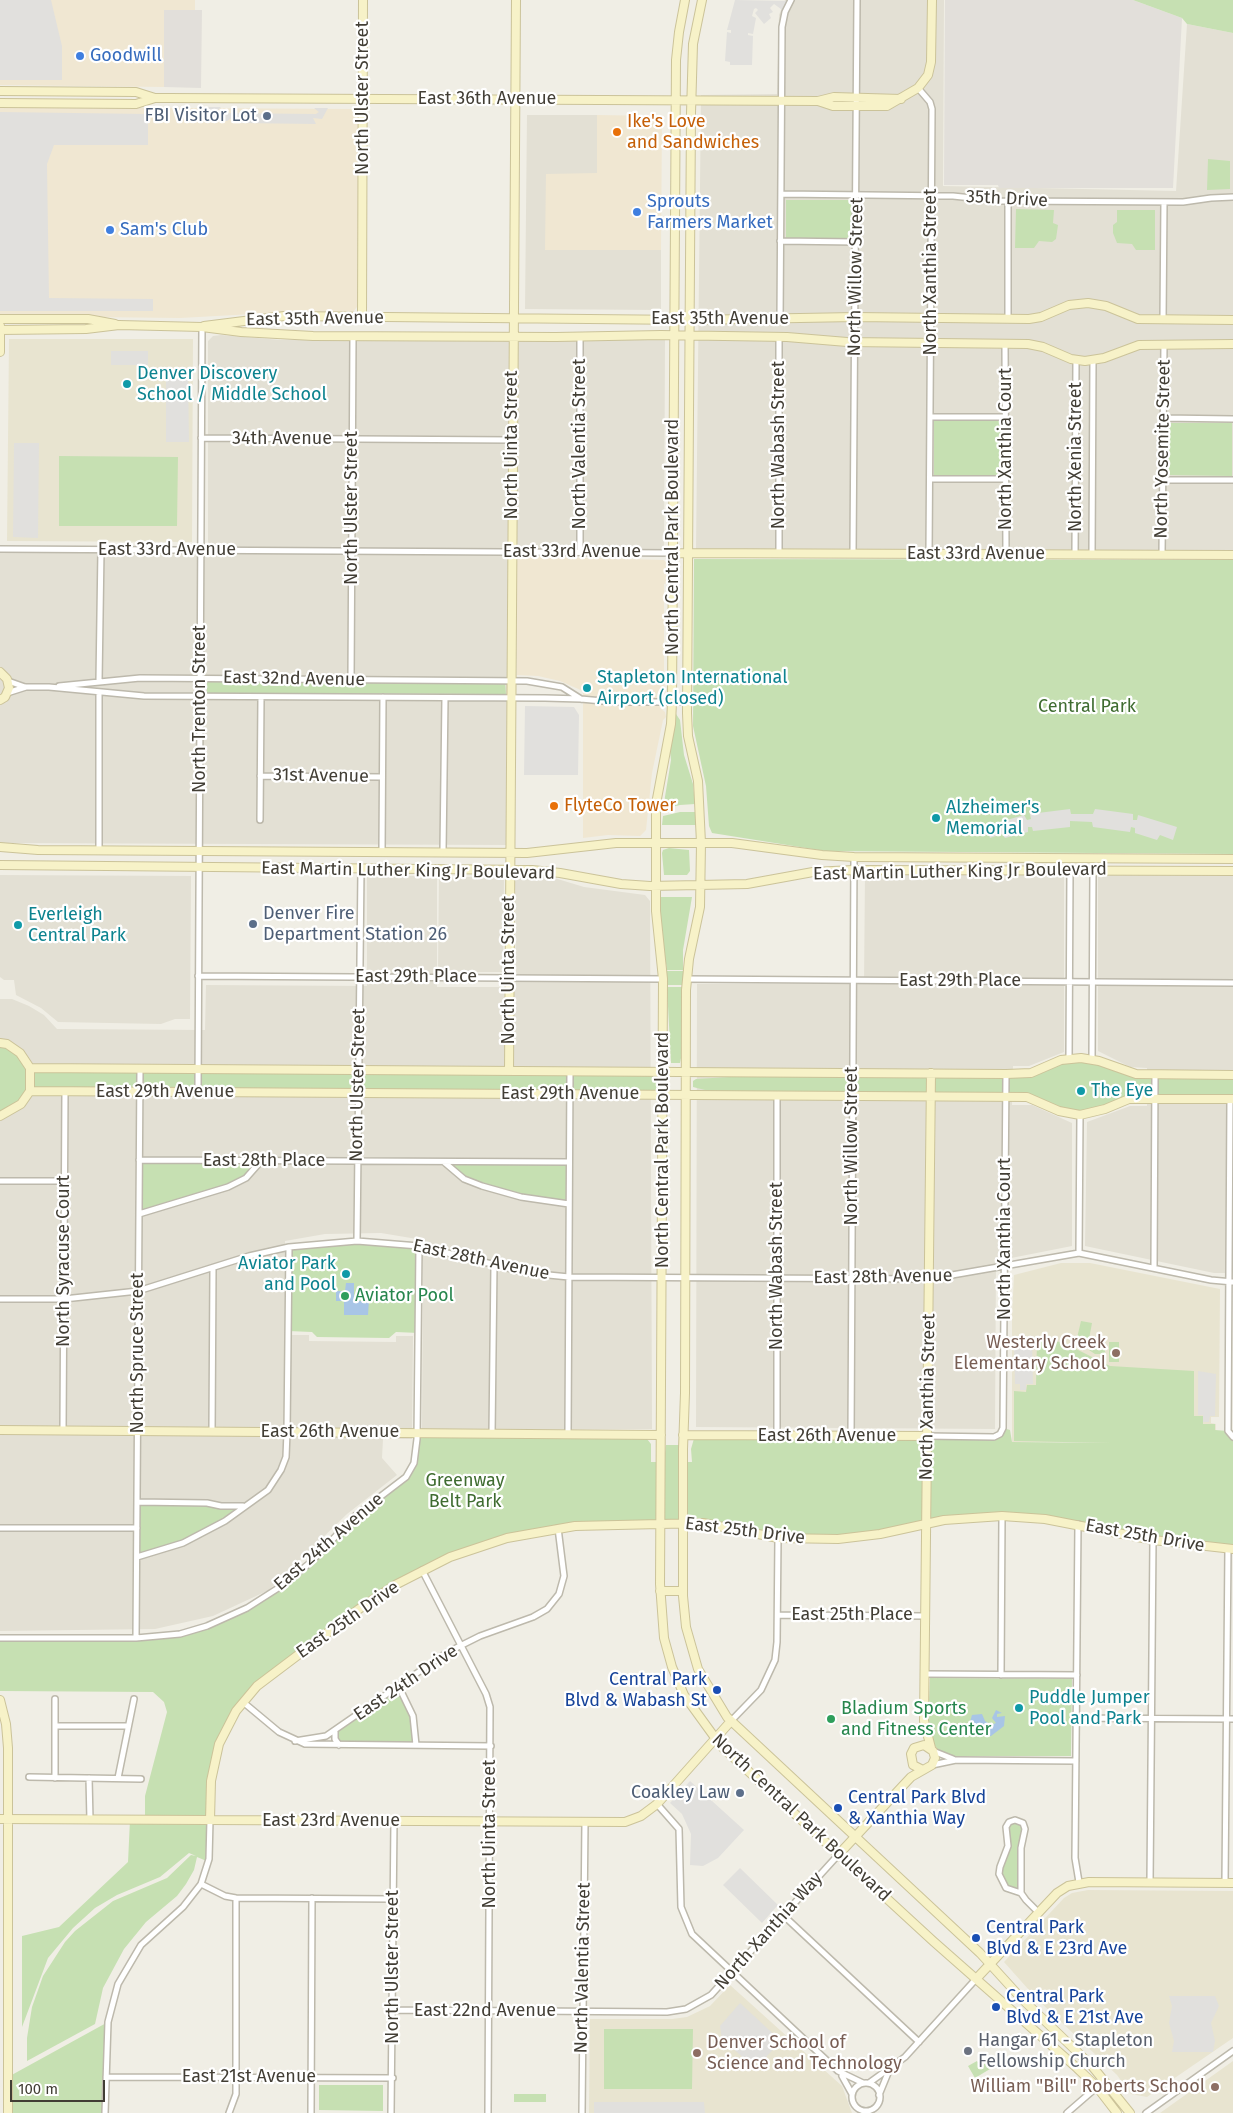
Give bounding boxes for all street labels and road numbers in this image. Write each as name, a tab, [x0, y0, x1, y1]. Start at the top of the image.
street label: North Ulster Street	[352, 21, 374, 175]
street label: East 36th Avenue	[418, 88, 556, 110]
street label: 35th Drive	[966, 186, 1048, 212]
street label: North Xanthia Street	[920, 188, 942, 356]
street label: North Willow Street	[844, 197, 868, 357]
street label: East 35th Avenue	[246, 307, 384, 331]
street label: East 35th Avenue	[651, 308, 789, 330]
street label: North Valentia Street	[569, 359, 591, 529]
street label: North Yosemite Street	[1151, 359, 1175, 539]
street label: North Wabash Street	[768, 361, 790, 529]
street label: North Xanthia Court	[995, 368, 1017, 530]
street label: North Uinta Street	[501, 371, 523, 519]
street label: North Xenia Street	[1065, 382, 1087, 532]
street label: North Central Park Boulevard	[662, 419, 684, 655]
street label: 34th Avenue	[232, 428, 332, 450]
street label: North Ulster Street	[341, 431, 363, 585]
street label: East 33rd Avenue	[98, 539, 236, 561]
street label: East 33rd Avenue	[503, 541, 641, 563]
street label: East 33rd Avenue	[907, 543, 1045, 565]
street label: North Trenton Street	[189, 625, 211, 793]
street label: East 32nd Avenue	[223, 667, 365, 691]
street label: 31st Avenue	[273, 764, 369, 788]
street label: East Martin Luther King Jr Boulevard	[261, 858, 555, 884]
street label: East Martin Luther King Jr Boulevard	[813, 859, 1107, 885]
street label: North Uinta Street	[498, 896, 520, 1044]
street label: East 29th Place	[355, 966, 477, 988]
street label: East 29th Place	[899, 970, 1021, 992]
street label: North Ulster Street	[346, 1008, 370, 1162]
street label: North Central Park Boulevard	[652, 1032, 674, 1268]
street label: North Willow Street	[841, 1067, 863, 1225]
street label: East 29th Avenue	[96, 1081, 234, 1103]
street label: East 29th Avenue	[501, 1083, 639, 1105]
street label: East 28th Place	[203, 1150, 325, 1172]
street label: North Xanthia Court	[994, 1158, 1016, 1320]
street label: North Syracuse Court	[53, 1175, 75, 1347]
street label: North Wabash Street	[766, 1182, 788, 1350]
street label: East 28th Avenue	[411, 1235, 551, 1285]
street label: East 28th Avenue	[813, 1265, 953, 1289]
street label: North Spruce Street	[127, 1272, 149, 1434]
street label: North Xanthia Street	[916, 1313, 940, 1481]
street label: East 26th Avenue	[261, 1421, 399, 1443]
street label: East 26th Avenue	[758, 1425, 896, 1447]
street label: East 24th Avenue	[270, 1488, 388, 1596]
street label: East 25th Drive	[684, 1513, 806, 1549]
street label: East 25th Drive	[1084, 1515, 1206, 1557]
street label: East 25th Drive	[292, 1577, 404, 1663]
street label: East 25th Place	[791, 1604, 913, 1626]
street label: East 24th Drive	[350, 1640, 462, 1726]
street label: North Central Park Boulevard	[707, 1729, 895, 1907]
street label: North Uinta Street	[479, 1760, 501, 1908]
street label: East 23rd Avenue	[262, 1810, 400, 1832]
street label: North Xanthia Way	[710, 1868, 828, 1994]
street label: North Valentia Street	[571, 1882, 595, 2054]
street label: North Ulster Street	[382, 1890, 404, 2044]
street label: East 22nd Avenue	[414, 2000, 556, 2022]
street label: East 21st Avenue	[182, 2066, 316, 2088]

